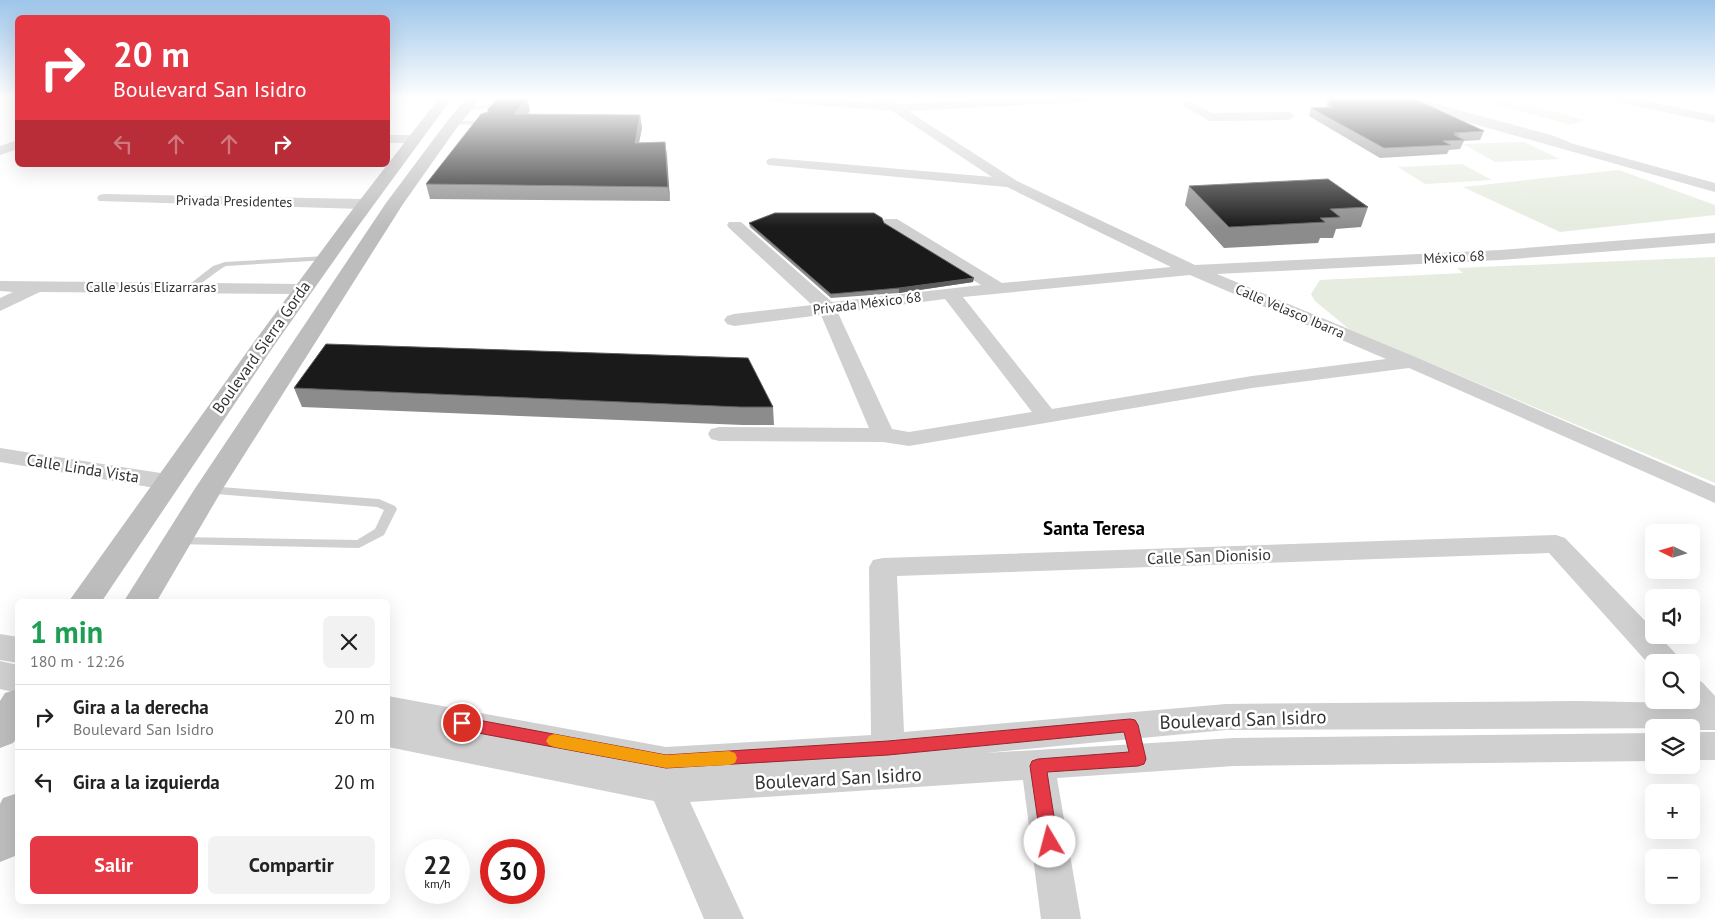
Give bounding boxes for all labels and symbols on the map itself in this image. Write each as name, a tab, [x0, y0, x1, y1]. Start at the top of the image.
street label: Privada Presidentes	[176, 191, 293, 211]
street label: México 68	[1423, 246, 1485, 268]
street label: Boulevard Sierra Gorda	[208, 277, 314, 417]
street label: Calle Jesús Elizarraras	[86, 278, 216, 296]
street label: Calle Velasco Ibarra	[1233, 280, 1347, 342]
street label: Privada México 68	[812, 287, 922, 319]
street label: Calle Linda Vista	[25, 449, 141, 487]
district label: Santa Teresa	[1043, 516, 1145, 540]
north arrow	[1645, 524, 1700, 579]
street label: Calle San Dionisio	[1147, 544, 1271, 568]
pin	[441, 702, 483, 744]
street label: Boulevard San Isidro	[1159, 704, 1327, 734]
street label: Boulevard San Isidro	[754, 762, 922, 794]
position arrow	[1023, 815, 1075, 867]
speed limit sign: 30	[480, 839, 545, 904]

